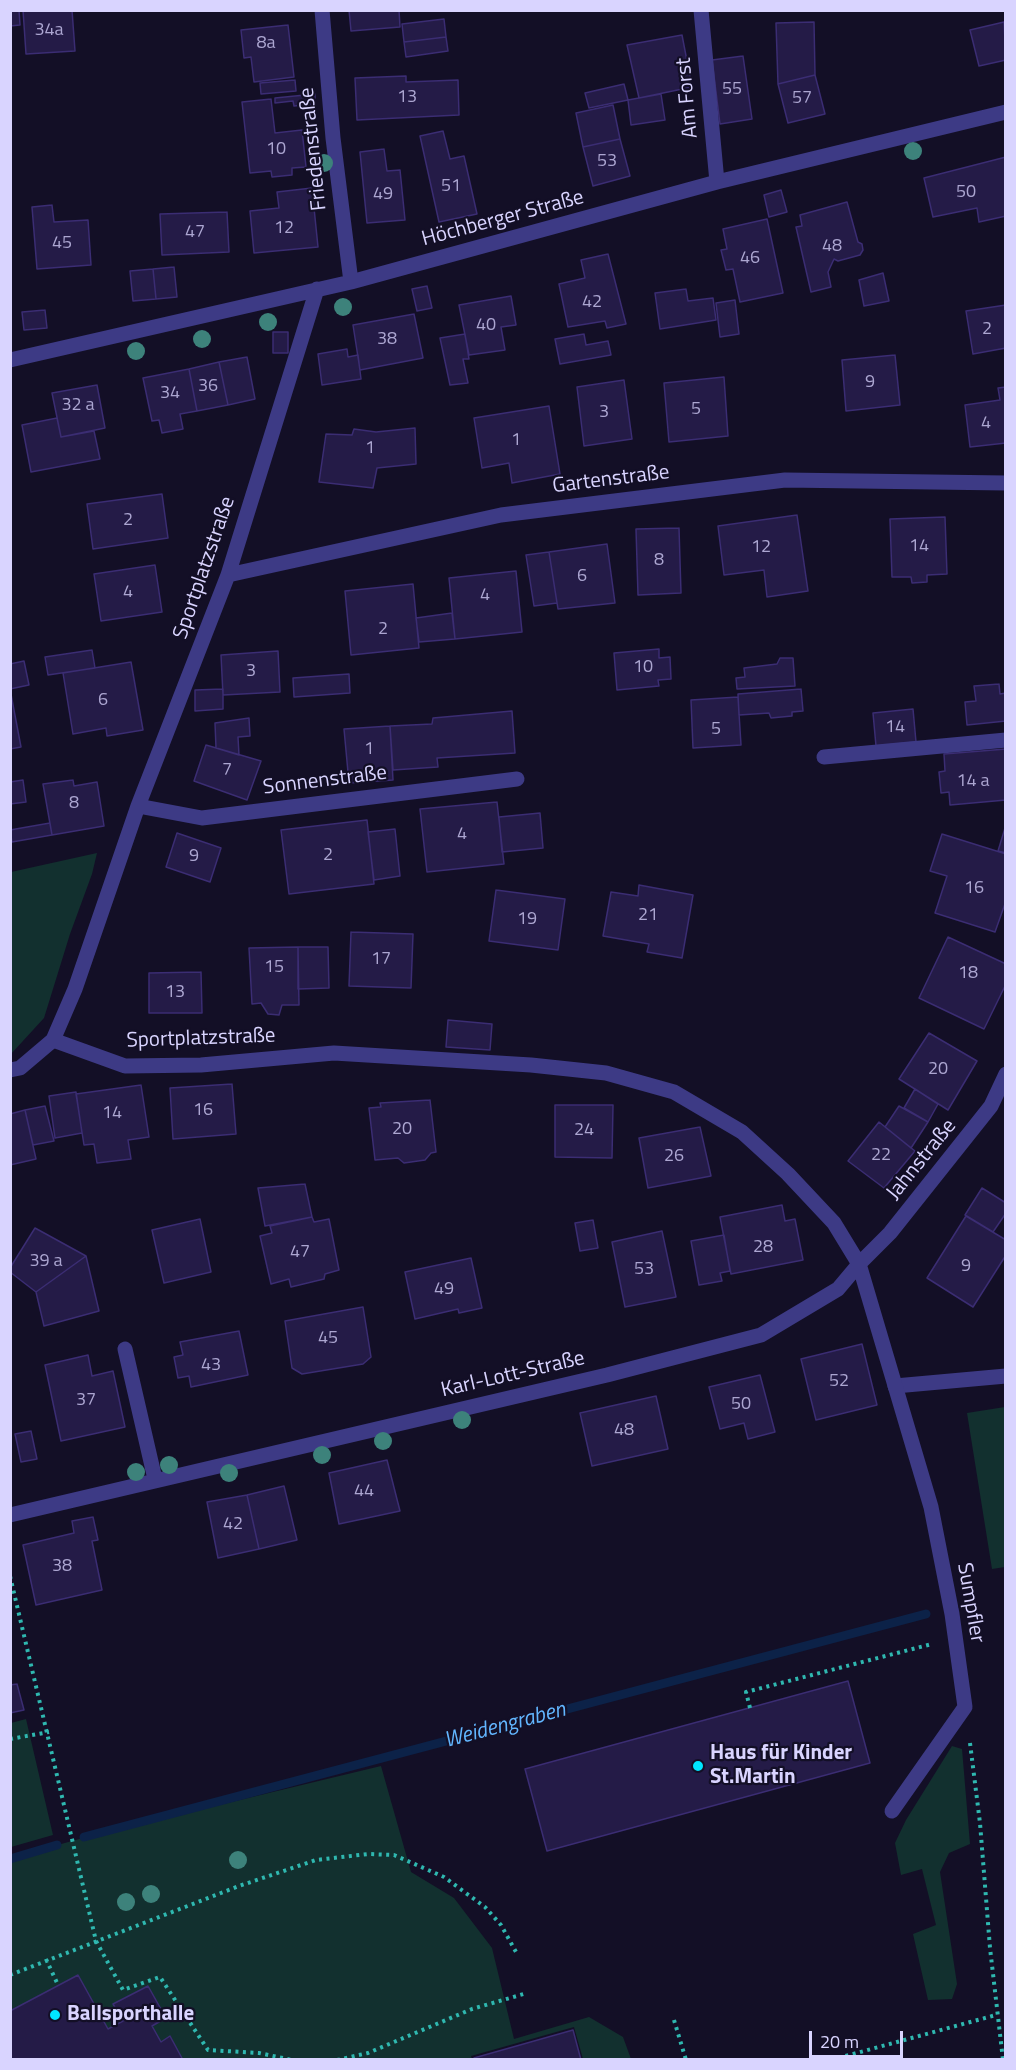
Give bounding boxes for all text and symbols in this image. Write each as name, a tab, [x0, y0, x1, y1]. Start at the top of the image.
house number: 34a	[34, 20, 64, 42]
house number: 8a	[256, 33, 276, 55]
street label: Am Forst	[672, 57, 704, 139]
house number: 55	[722, 79, 742, 101]
street label: Friedenstraße	[295, 86, 333, 212]
house number: 13	[397, 87, 417, 109]
house number: 57	[792, 88, 812, 110]
house number: 10	[266, 139, 286, 161]
house number: 53	[597, 151, 617, 173]
house number: 51	[441, 176, 461, 198]
house number: 50	[956, 182, 976, 204]
house number: 49	[373, 184, 393, 206]
street label: Höchberger Straße	[419, 185, 587, 253]
house number: 12	[274, 218, 294, 240]
house number: 47	[185, 222, 205, 244]
house number: 45	[52, 233, 72, 255]
house number: 48	[822, 236, 842, 258]
house number: 46	[740, 248, 760, 270]
house number: 42	[582, 292, 602, 314]
house number: 40	[476, 315, 496, 337]
house number: 2	[982, 319, 992, 341]
house number: 38	[377, 329, 397, 351]
house number: 9	[865, 372, 875, 394]
house number: 36	[198, 376, 218, 398]
house number: 34	[160, 383, 180, 405]
house number: 32 a	[61, 395, 95, 417]
house number: 5	[691, 399, 701, 421]
house number: 3	[599, 402, 609, 424]
house number: 4	[981, 413, 991, 435]
house number: 1	[511, 430, 521, 452]
house number: 1	[365, 438, 375, 460]
street label: Gartenstraße	[551, 460, 671, 500]
street label: Sportplatzstraße	[169, 493, 241, 643]
house number: 2	[123, 510, 133, 532]
house number: 14	[909, 536, 929, 558]
house number: 12	[751, 537, 771, 559]
house number: 8	[654, 550, 664, 572]
house number: 6	[577, 566, 587, 588]
house number: 4	[123, 582, 133, 604]
house number: 4	[480, 585, 490, 607]
house number: 2	[378, 619, 388, 641]
house number: 10	[633, 657, 653, 679]
house number: 3	[246, 661, 256, 683]
house number: 6	[98, 690, 108, 712]
house number: 14	[885, 717, 905, 739]
house number: 5	[711, 719, 721, 741]
house number: 1	[364, 739, 374, 761]
house number: 7	[222, 760, 232, 782]
street label: Sonnenstraße	[262, 761, 388, 801]
house number: 14 a	[956, 771, 990, 793]
house number: 8	[69, 793, 79, 815]
house number: 4	[457, 824, 467, 846]
house number: 2	[323, 845, 333, 867]
house number: 9	[189, 846, 199, 868]
house number: 16	[964, 878, 984, 900]
house number: 21	[638, 905, 658, 927]
house number: 19	[517, 909, 537, 931]
house number: 17	[371, 949, 391, 971]
house number: 15	[264, 957, 284, 979]
house number: 18	[958, 963, 978, 985]
house number: 13	[165, 982, 185, 1004]
street label: Sportplatzstraße	[126, 1024, 276, 1054]
house number: 20	[928, 1059, 948, 1081]
house number: 16	[193, 1100, 213, 1122]
house number: 14	[102, 1103, 122, 1125]
street label: Jahnstraße	[882, 1114, 962, 1206]
house number: 20	[392, 1119, 412, 1141]
house number: 24	[574, 1120, 594, 1142]
house number: 22	[871, 1145, 891, 1167]
house number: 26	[664, 1146, 684, 1168]
house number: 28	[753, 1237, 773, 1259]
house number: 47	[290, 1242, 310, 1264]
house number: 39 a	[29, 1251, 63, 1273]
house number: 9	[961, 1256, 971, 1278]
house number: 53	[634, 1259, 654, 1281]
house number: 49	[434, 1279, 454, 1301]
house number: 45	[318, 1328, 338, 1350]
street label: Karl-Lott-Straße	[439, 1346, 587, 1404]
house number: 43	[201, 1355, 221, 1377]
house number: 52	[829, 1371, 849, 1393]
house number: 37	[76, 1390, 96, 1412]
house number: 50	[731, 1394, 751, 1416]
house number: 48	[614, 1420, 634, 1442]
house number: 44	[354, 1481, 374, 1503]
house number: 42	[223, 1514, 243, 1536]
house number: 38	[52, 1556, 72, 1578]
street label: Sumpfler	[951, 1561, 989, 1645]
water label: Weidengraben	[441, 1697, 569, 1755]
place label: Haus für Kinder St.Martin	[710, 1741, 852, 1791]
marker: Haus für Kinder St.Martin	[691, 1759, 705, 1773]
place label: Ballsporthalle	[67, 2002, 194, 2028]
marker: Ballsporthalle	[48, 2008, 62, 2022]
scale bar	[812, 2019, 906, 2057]
text: 20 m	[820, 2028, 859, 2055]

